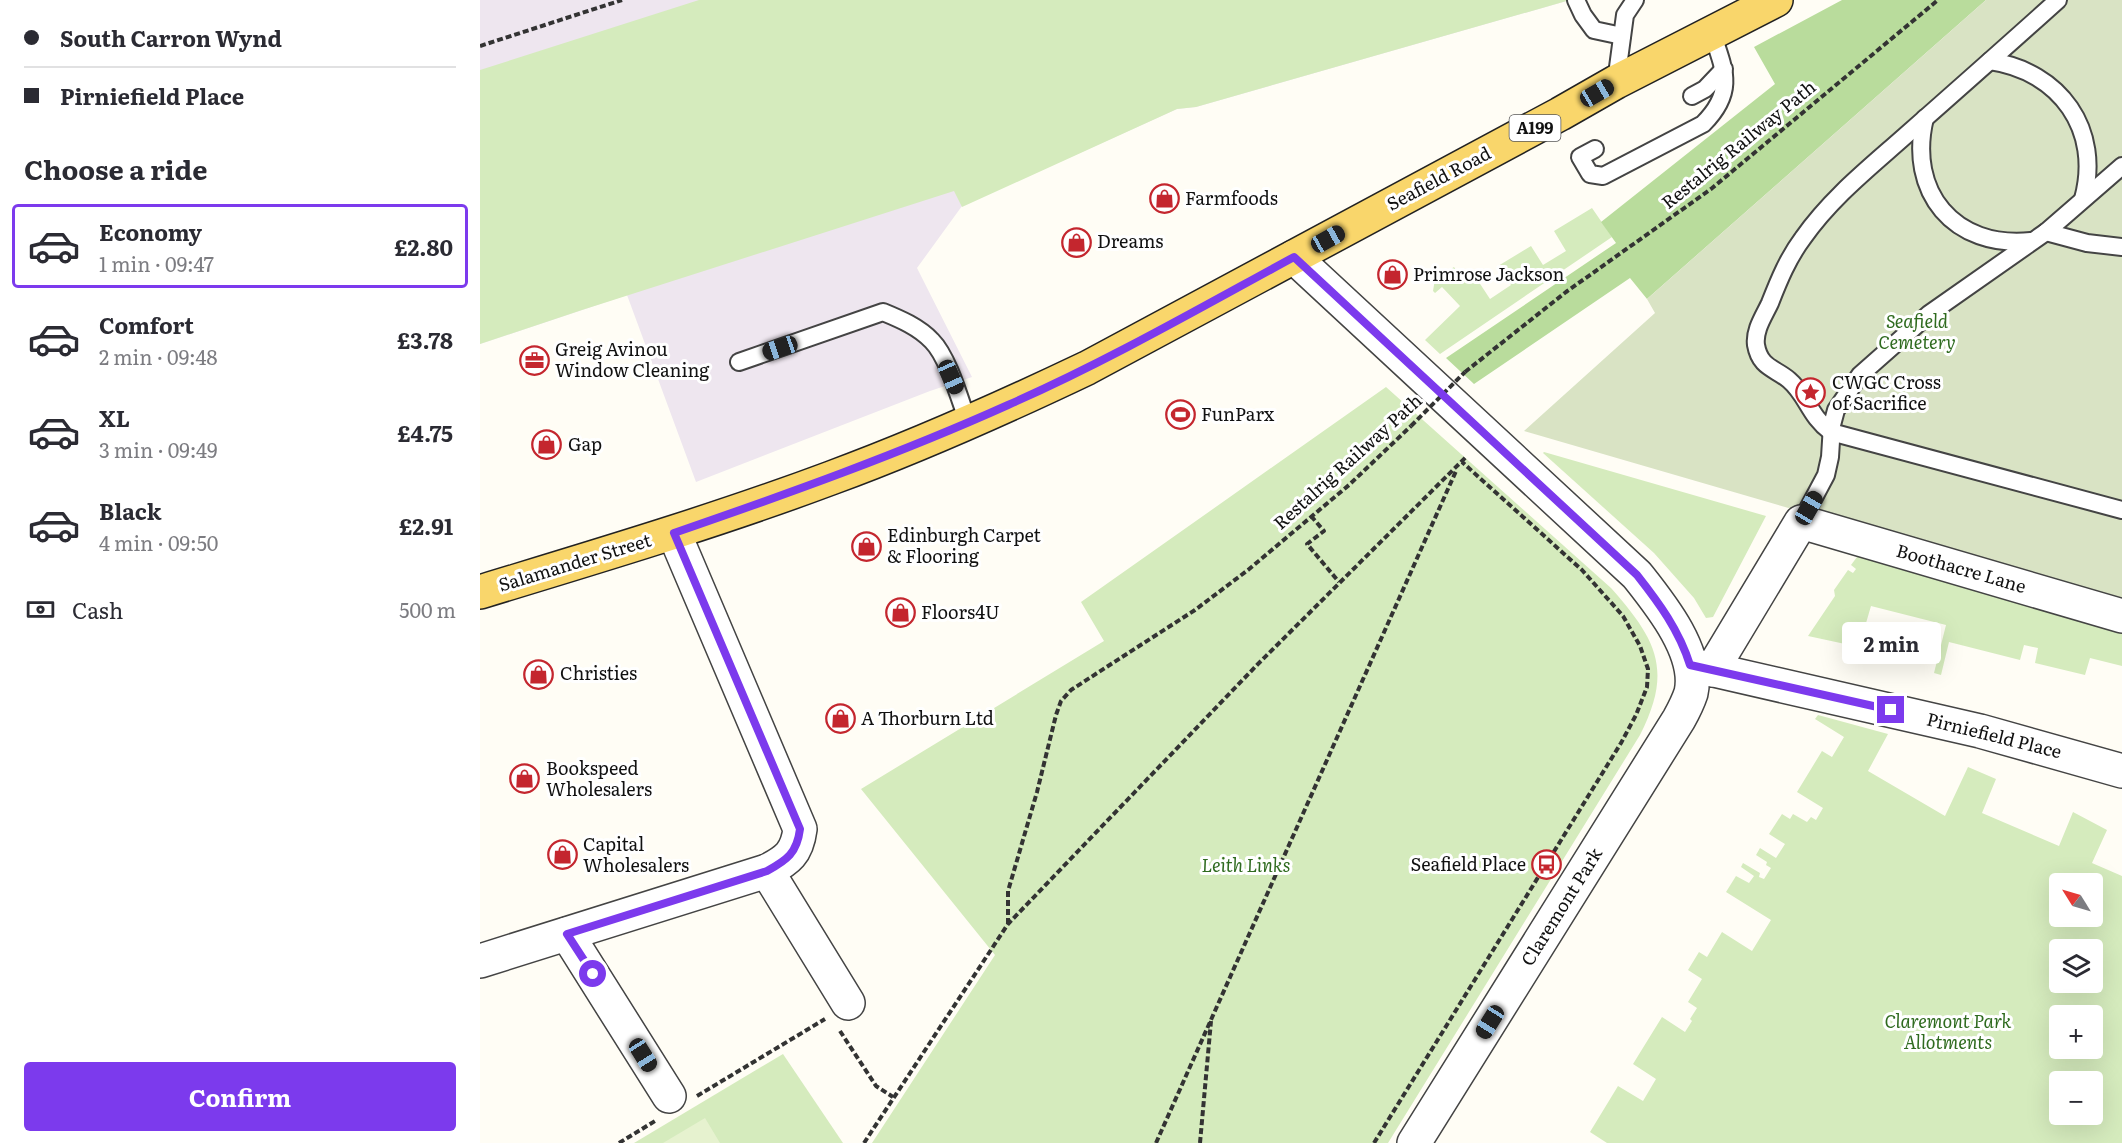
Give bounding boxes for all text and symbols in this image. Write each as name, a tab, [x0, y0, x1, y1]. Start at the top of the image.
text: South Carron Wynd	[60, 21, 282, 54]
street label: Restalrig Railway Path	[1655, 73, 1821, 215]
car	[1577, 76, 1617, 110]
text: Pirniefield Place	[60, 79, 244, 112]
road number: A199	[1510, 115, 1560, 141]
street label: Seafield Road	[1381, 139, 1495, 216]
text: Choose a ride	[24, 148, 207, 188]
shop icon: Farmfoods	[1148, 183, 1180, 215]
place label: Farmfoods	[1185, 184, 1278, 211]
text: Economy	[99, 215, 202, 248]
icon: car	[27, 219, 81, 273]
car	[1308, 222, 1348, 256]
shop icon: Dreams	[1060, 226, 1092, 258]
place label: Dreams	[1097, 227, 1163, 254]
text: £2.80	[394, 230, 453, 263]
text: 1 min · 09:47	[99, 248, 214, 278]
shop icon: Primrose Jackson	[1376, 259, 1408, 291]
place label: Primrose Jackson	[1413, 260, 1565, 287]
park label: Seafield Cemetery	[1878, 307, 1956, 355]
text: Comfort	[99, 308, 194, 341]
icon: car	[27, 312, 81, 366]
text: £3.78	[397, 323, 453, 356]
car	[760, 334, 800, 362]
place label: Greig Avinou Window Cleaning	[555, 335, 710, 383]
text: 2 min · 09:48	[99, 341, 217, 371]
office icon: Greig Avinou Window Cleaning	[518, 344, 550, 376]
car	[935, 357, 967, 397]
place label: CWGC Cross of Sacrifice	[1832, 368, 1941, 416]
place icon: CWGC Cross of Sacrifice	[1795, 377, 1827, 409]
street label: Restalrig Railway Path	[1267, 387, 1427, 535]
sports icon: FunParx	[1164, 399, 1196, 431]
place label: FunParx	[1201, 400, 1275, 427]
text: XL	[99, 401, 130, 434]
icon: car	[27, 405, 81, 459]
text: £4.75	[397, 416, 453, 449]
shop icon: Gap	[531, 429, 563, 461]
place label: Gap	[568, 430, 602, 457]
text: 3 min · 09:49	[99, 434, 218, 464]
car	[1792, 488, 1826, 528]
text: Black	[99, 494, 161, 527]
icon: car	[27, 498, 81, 552]
text: £2.91	[399, 509, 453, 542]
place label: Edinburgh Carpet & Flooring	[887, 521, 1042, 569]
street label: Salamander Street	[495, 525, 655, 598]
text: 4 min · 09:50	[99, 527, 218, 557]
shop icon: Edinburgh Carpet & Flooring	[850, 530, 882, 562]
street label: Boothacre Lane	[1893, 536, 2029, 599]
icon: cash	[24, 593, 57, 626]
text: Cash	[72, 593, 123, 626]
text: 500 m	[399, 594, 456, 624]
shop icon: Floors4U	[884, 597, 916, 629]
place label: Floors4U	[921, 598, 1000, 625]
callout: 2 min	[1842, 623, 1940, 665]
text: 2 min	[1864, 628, 1919, 658]
shop icon: Christies	[523, 658, 555, 690]
place label: Christies	[560, 659, 637, 686]
route end	[1877, 696, 1904, 723]
shop icon: A Thorburn Ltd	[824, 703, 856, 735]
place label: A Thorburn Ltd	[861, 704, 994, 731]
street label: Pirniefield Place	[1924, 705, 2065, 764]
place label: Bookspeed Wholesalers	[546, 754, 652, 802]
shop icon: Bookspeed Wholesalers	[509, 763, 541, 795]
place label: Capital Wholesalers	[583, 830, 689, 878]
shop icon: Capital Wholesalers	[546, 839, 578, 871]
street label: Claremont Park	[1514, 841, 1608, 971]
bus stop icon: Seafield Place	[1531, 849, 1563, 881]
place label: Seafield Place	[1410, 850, 1526, 877]
park label: Leith Links	[1201, 851, 1291, 878]
north arrow	[2049, 873, 2103, 927]
map controls	[2049, 873, 2103, 1125]
button: layers	[2049, 939, 2103, 993]
route start	[579, 960, 606, 987]
car	[1473, 1002, 1507, 1042]
button: +	[2049, 1005, 2103, 1059]
park label: Claremont Park Allotments	[1885, 1007, 2012, 1055]
car	[626, 1035, 660, 1075]
button: Confirm	[24, 1062, 456, 1131]
button: −	[2049, 1071, 2103, 1125]

